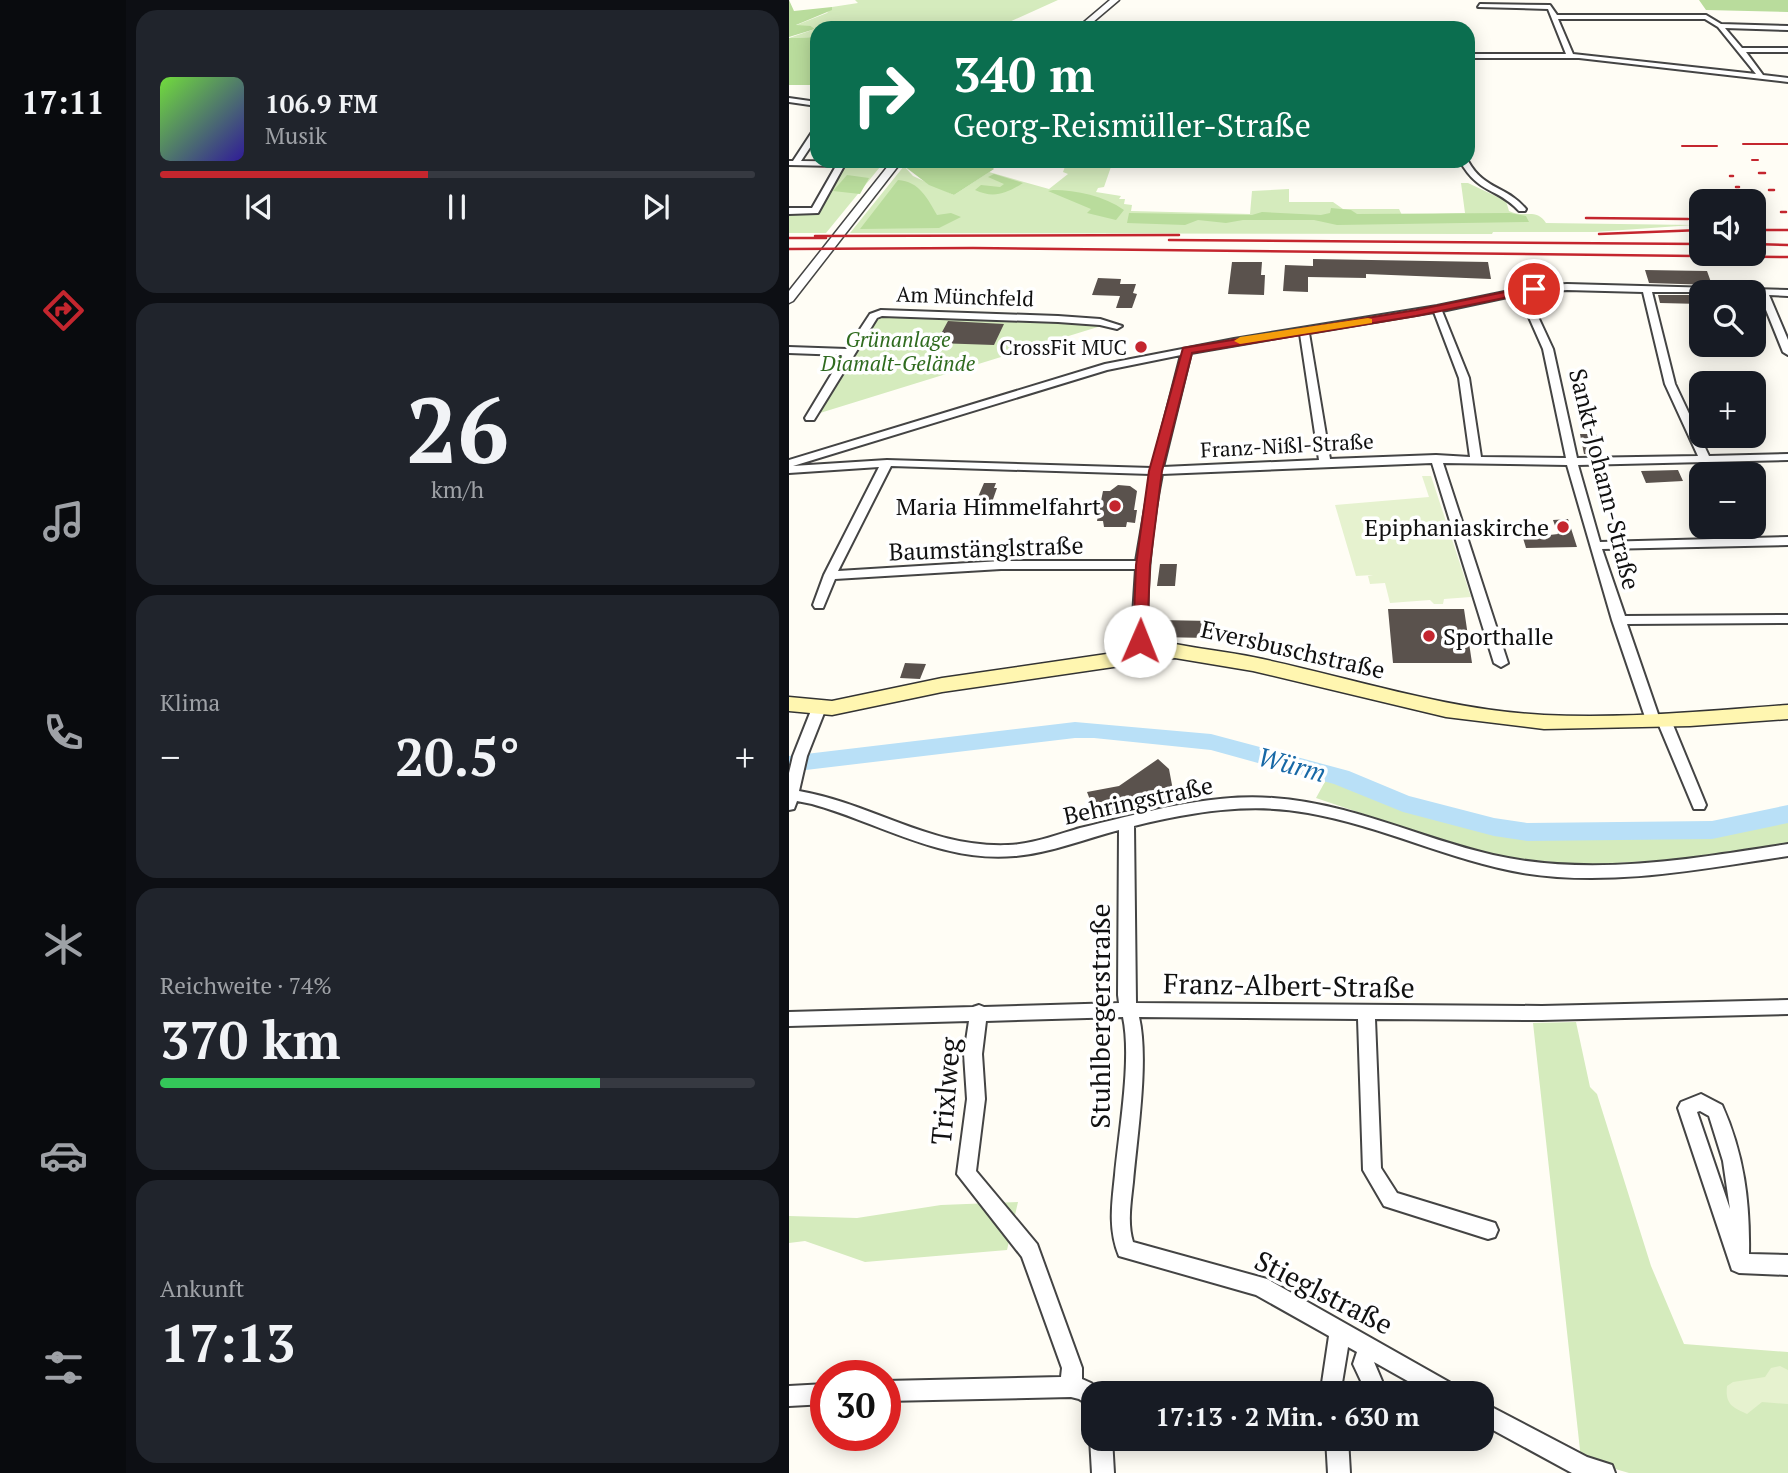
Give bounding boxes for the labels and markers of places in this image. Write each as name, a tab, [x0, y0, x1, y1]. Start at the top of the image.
pin	[1504, 259, 1564, 319]
place label: CrossFit MUC	[999, 333, 1127, 361]
marker: CrossFit MUC	[1133, 339, 1149, 355]
place label: Maria Himmelfahrt	[896, 490, 1101, 522]
marker: Maria Himmelfahrt	[1107, 498, 1123, 514]
place label: Epiphaniaskirche	[1364, 511, 1549, 543]
marker: Epiphaniaskirche	[1555, 519, 1571, 535]
place label: Sporthalle	[1443, 620, 1554, 652]
marker: Sporthalle	[1421, 628, 1437, 644]

